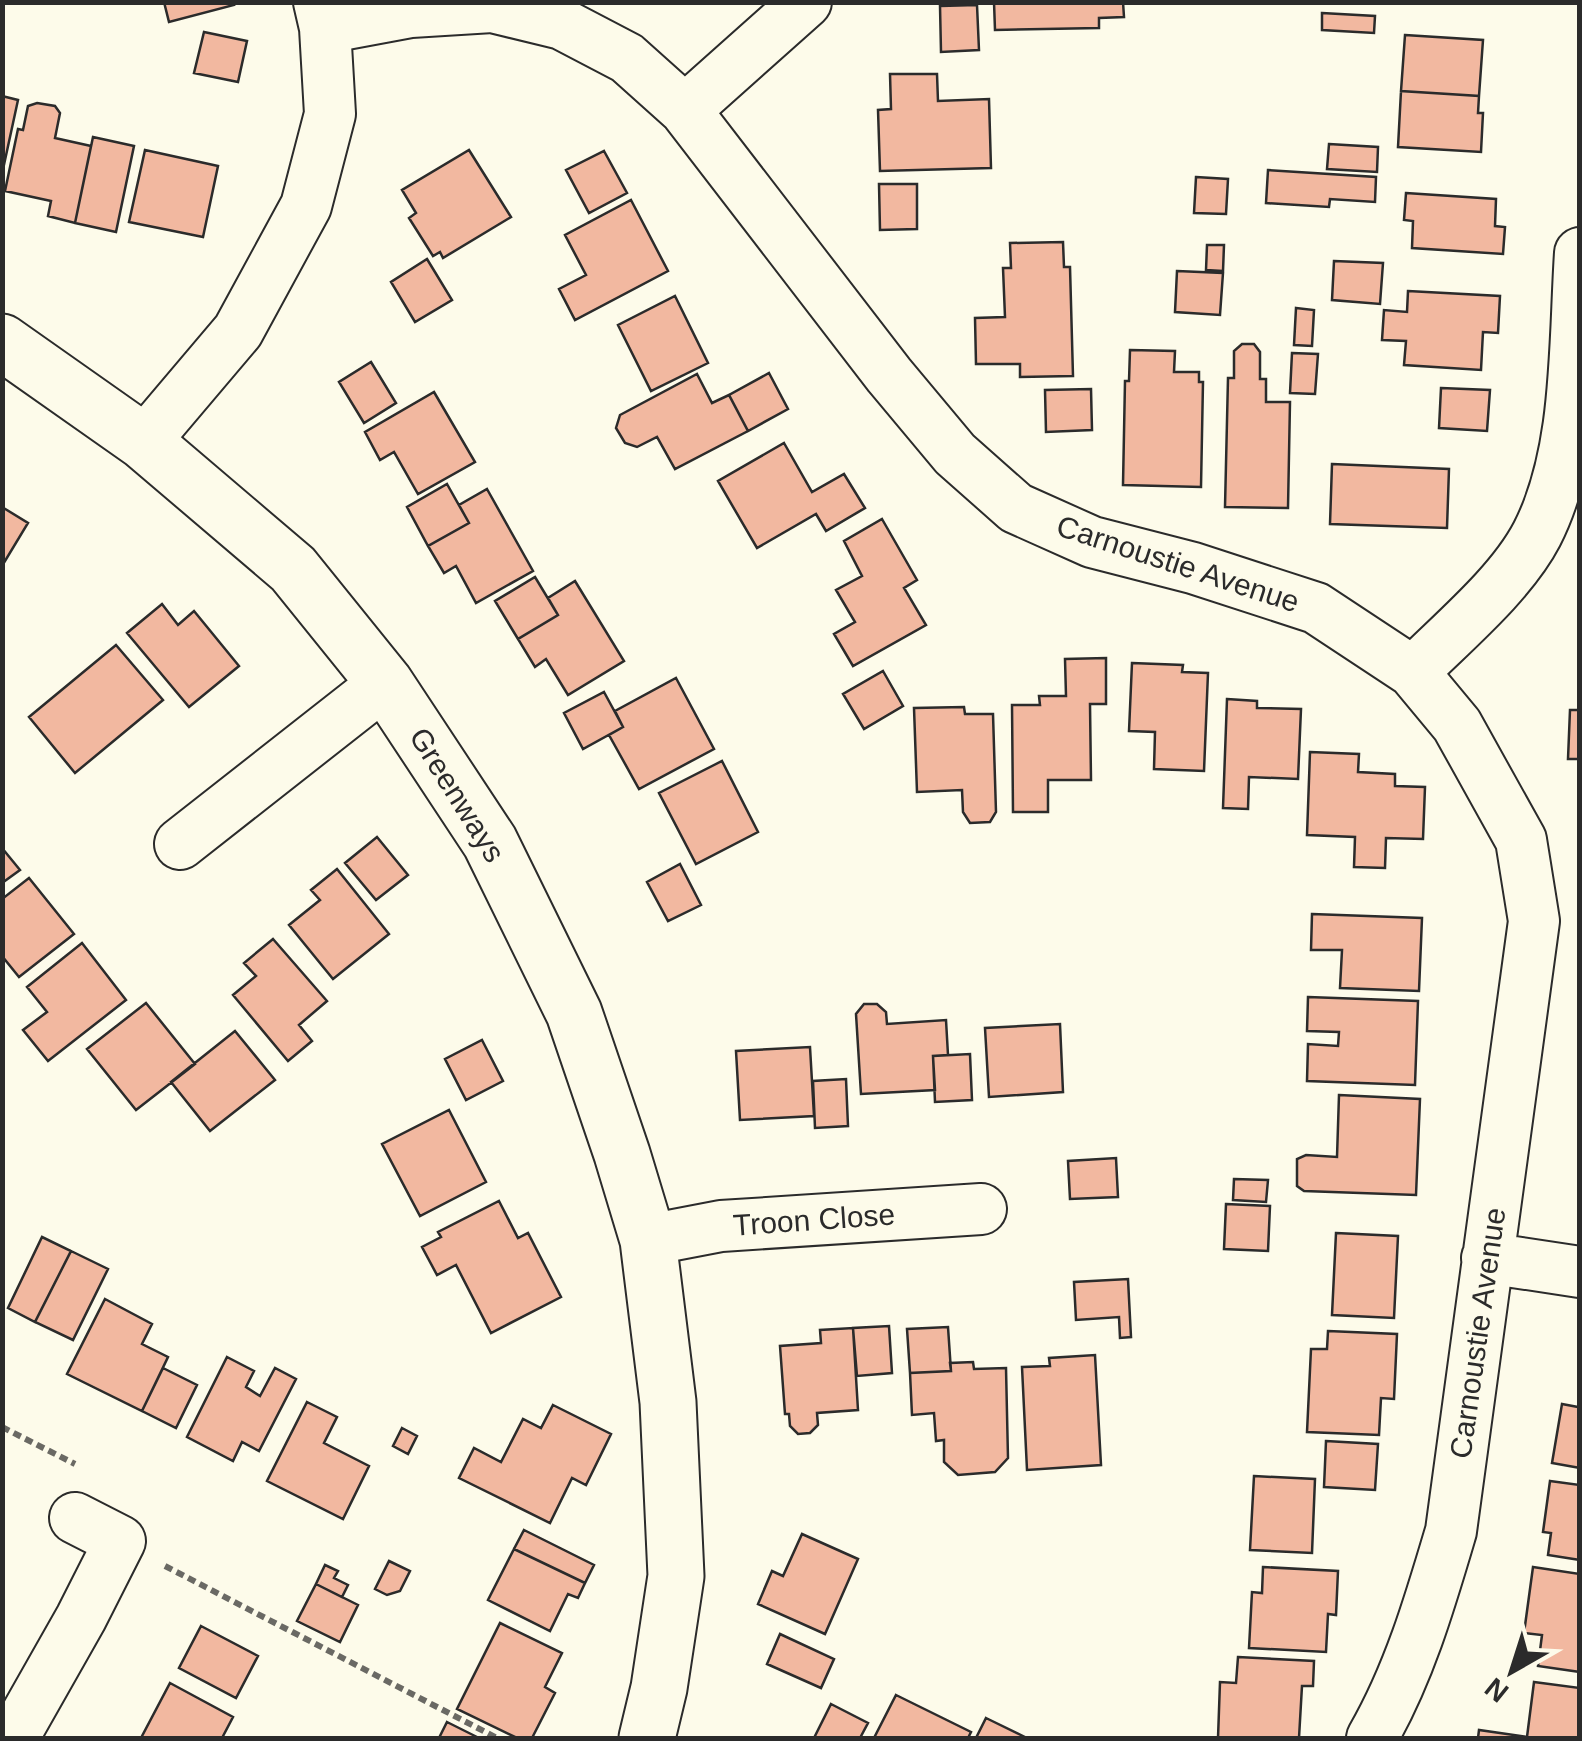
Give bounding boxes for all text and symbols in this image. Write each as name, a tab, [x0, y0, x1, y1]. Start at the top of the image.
street label: Carnoustie Avenue	[1053, 509, 1304, 618]
street label: Greenways	[403, 722, 512, 868]
street label: Troon Close	[732, 1197, 896, 1242]
street label: Carnoustie Avenue	[1444, 1205, 1511, 1460]
north arrow	[1462, 1621, 1562, 1721]
text: N	[1479, 1672, 1514, 1708]

